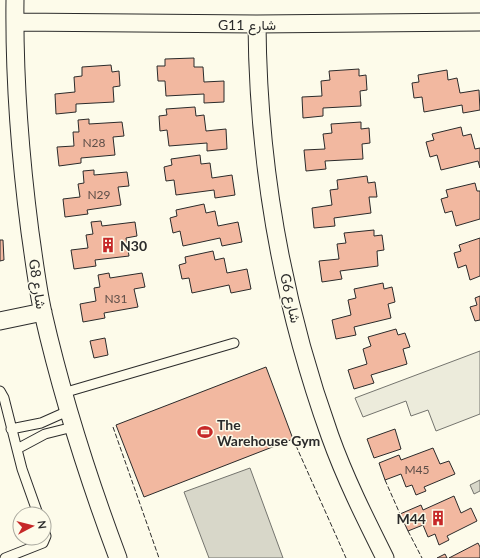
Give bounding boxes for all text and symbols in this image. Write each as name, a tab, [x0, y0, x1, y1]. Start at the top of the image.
street label: G11 شارع	[218, 16, 276, 36]
house number: N28	[82, 135, 106, 150]
house number: N29	[87, 187, 111, 202]
building icon: N30	[99, 236, 117, 254]
place label: N30	[120, 237, 147, 254]
street label: G8 شارع	[23, 258, 50, 311]
street label: G6 شارع	[274, 272, 305, 325]
house number: N31	[104, 291, 128, 306]
place label: The Warehouse Gym	[217, 416, 320, 449]
sports icon: The Warehouse Gym	[196, 423, 214, 441]
house number: M45	[404, 462, 430, 477]
north arrow	[12, 506, 52, 546]
building icon: M44	[429, 509, 447, 527]
place label: M44	[397, 510, 426, 527]
text: N	[35, 520, 49, 530]

